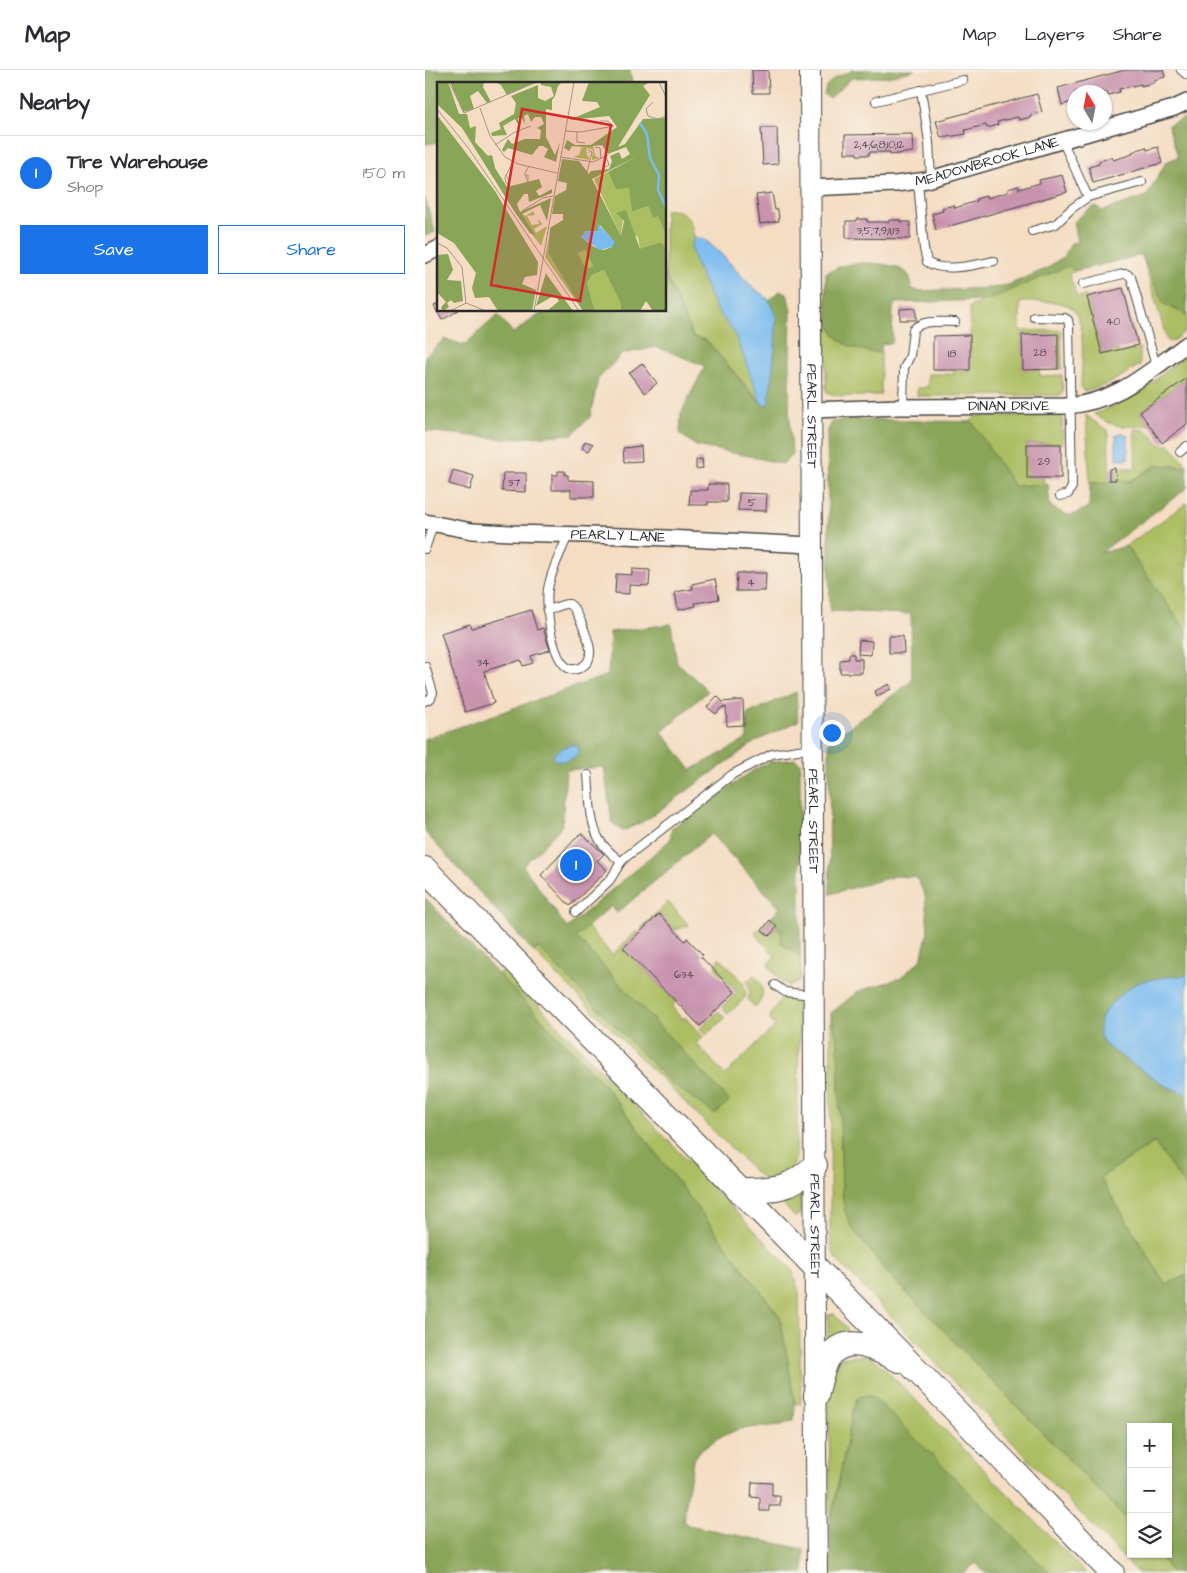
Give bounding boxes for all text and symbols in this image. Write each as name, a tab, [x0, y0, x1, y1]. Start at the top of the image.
text: Map	[25, 18, 70, 52]
text: Map	[962, 22, 996, 47]
text: Layers	[1024, 22, 1085, 47]
text: Share	[1113, 22, 1162, 47]
inset map	[437, 82, 666, 311]
north arrow	[1067, 85, 1112, 130]
text: Nearby	[20, 88, 90, 117]
street label: MEADOWBROOK LANE	[914, 132, 1062, 191]
house number: 2;4;6;8;10;12	[854, 137, 905, 152]
text: Tire Warehouse	[67, 149, 208, 176]
text: 1	[35, 162, 37, 184]
text: 150 m	[363, 162, 405, 184]
text: Shop	[67, 176, 103, 198]
house number: 3;5;7;9;11;13	[856, 223, 900, 238]
button: Save	[20, 225, 208, 274]
button: Share	[218, 225, 405, 274]
house number: 40	[1106, 314, 1120, 329]
house number: 28	[1033, 345, 1047, 360]
house number: 18	[948, 346, 956, 361]
street label: PEARL STREET	[801, 364, 822, 469]
street label: DINAN DRIVE	[968, 396, 1051, 417]
house number: 29	[1038, 454, 1050, 469]
house number: 37	[508, 475, 520, 490]
house number: 5	[748, 495, 756, 510]
street label: PEARLY LANE	[570, 525, 667, 548]
house number: 4	[747, 575, 755, 590]
house number: 34	[476, 655, 490, 670]
your location	[819, 720, 845, 746]
street label: PEARL STREET	[803, 769, 823, 874]
pin: 1	[560, 846, 592, 884]
house number: 634	[674, 967, 695, 982]
street label: PEARL STREET	[804, 1174, 825, 1279]
map controls	[1127, 1423, 1172, 1558]
button: +	[1127, 1423, 1172, 1468]
button: −	[1127, 1468, 1172, 1513]
button: layers	[1127, 1513, 1172, 1558]

